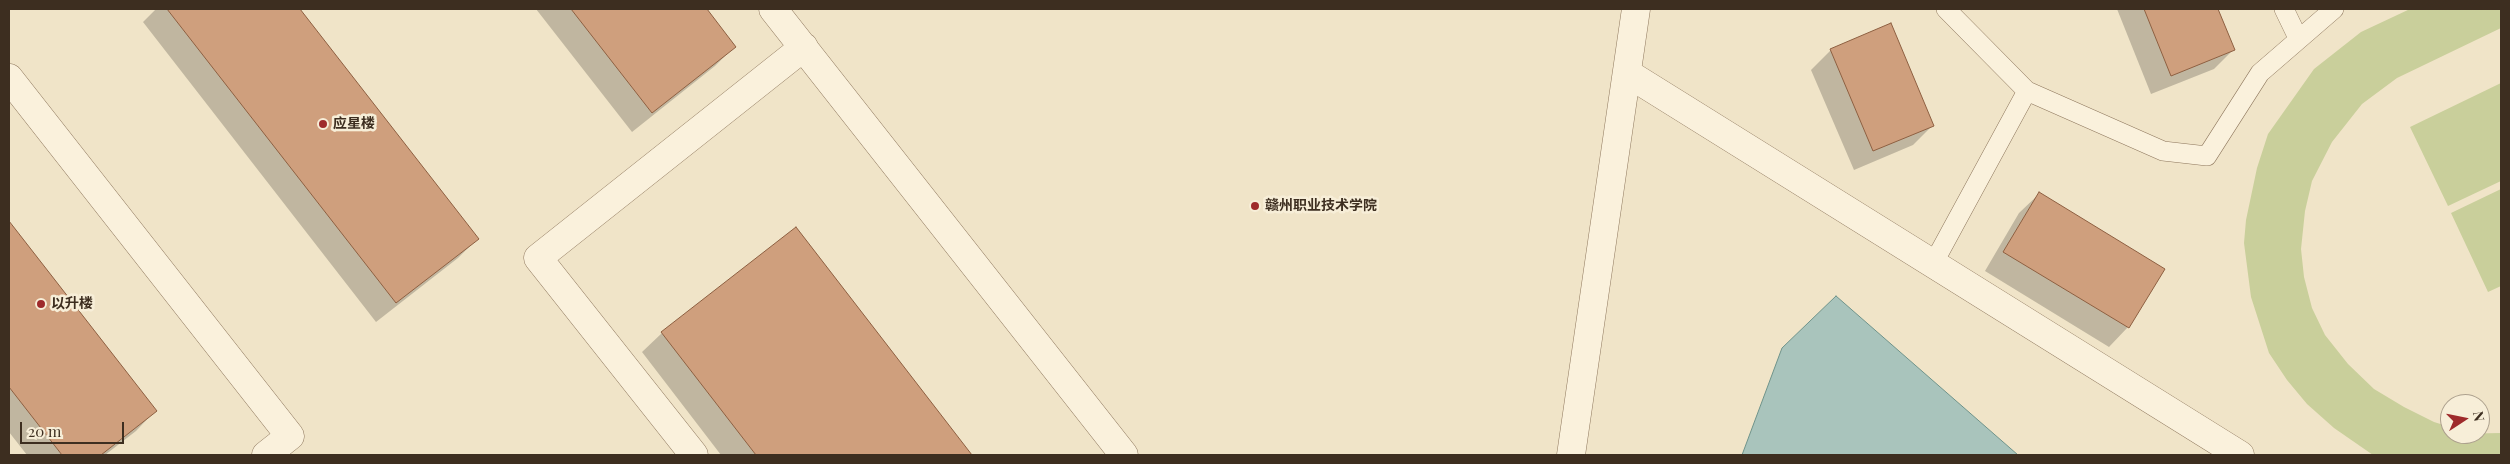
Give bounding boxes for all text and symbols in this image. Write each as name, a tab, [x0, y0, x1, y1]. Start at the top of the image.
place label: 应星楼	[333, 116, 375, 132]
marker: 应星楼	[317, 118, 329, 130]
place label: 赣州职业技术学院	[1265, 198, 1377, 214]
marker: 赣州职业技术学院	[1249, 200, 1261, 212]
place label: 以升楼	[51, 296, 93, 312]
marker: 以升楼	[35, 298, 47, 310]
north arrow	[2440, 394, 2490, 444]
text: N	[2469, 409, 2490, 423]
scale bar	[22, 412, 126, 444]
text: 20 m	[28, 421, 61, 441]

